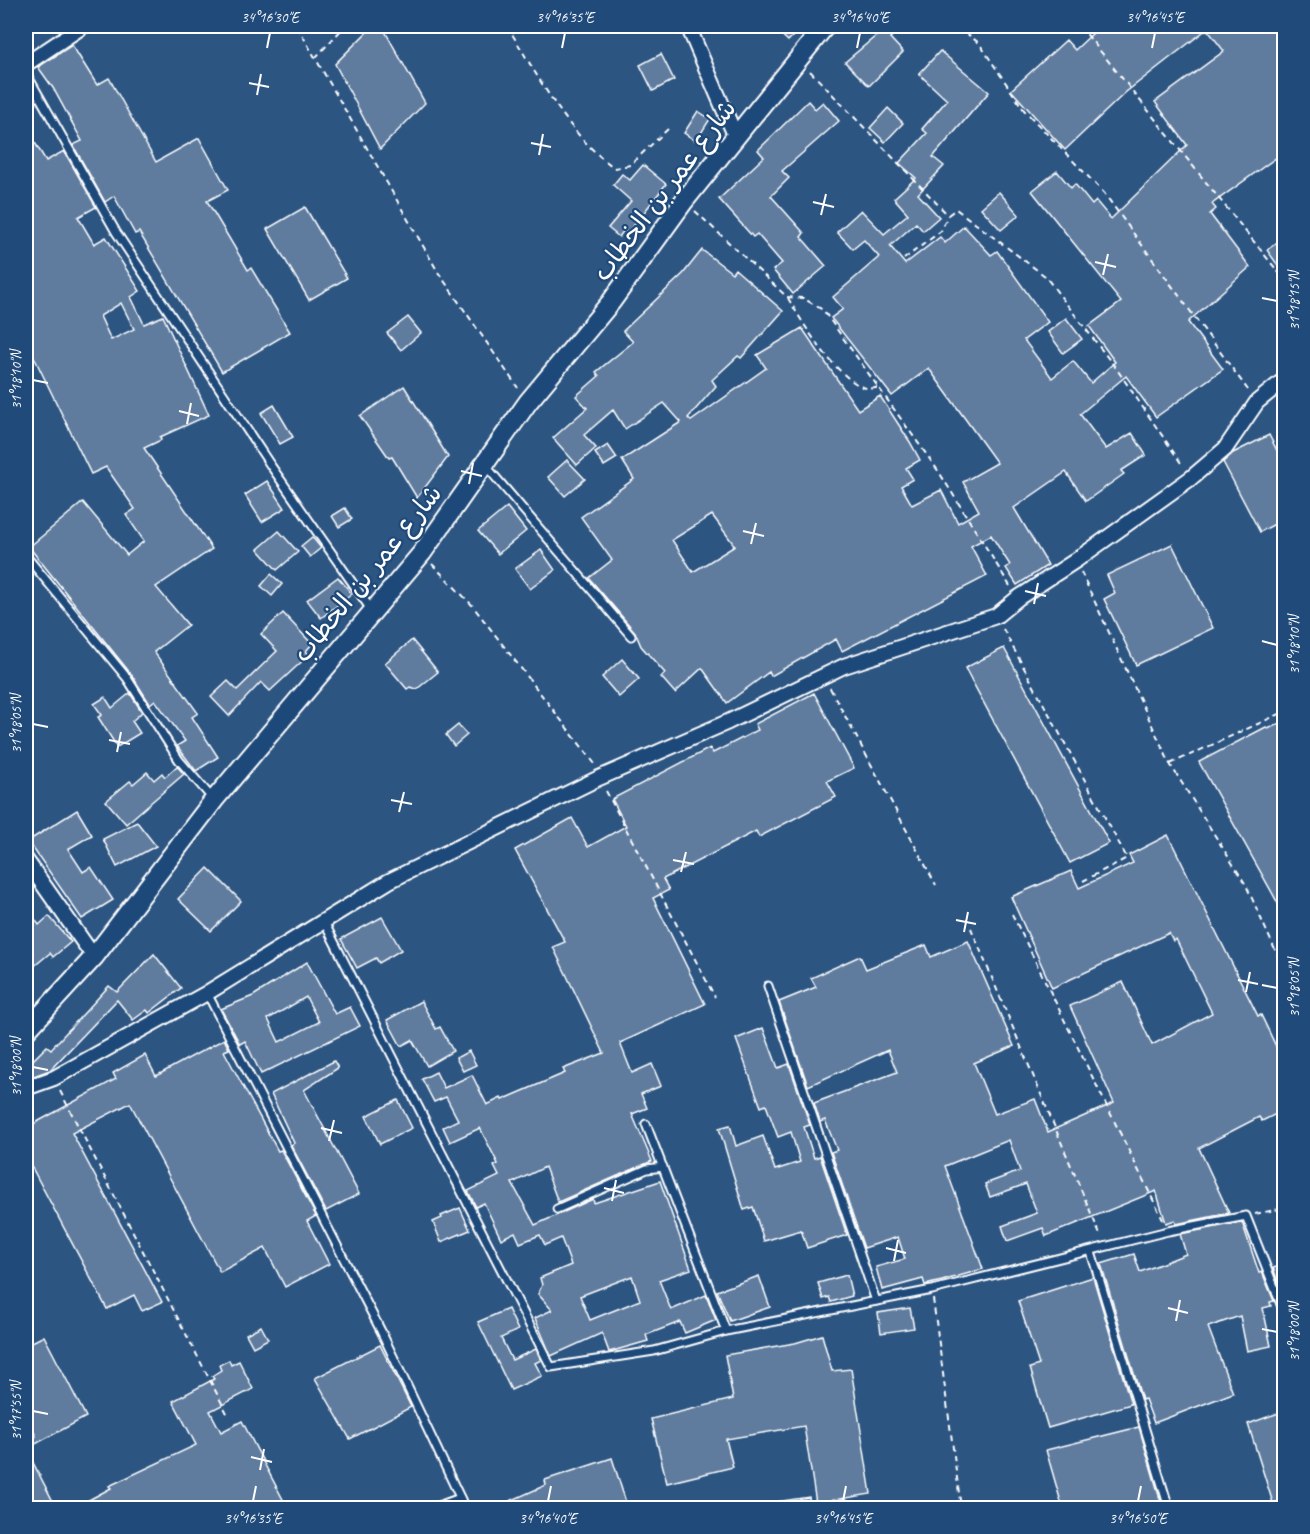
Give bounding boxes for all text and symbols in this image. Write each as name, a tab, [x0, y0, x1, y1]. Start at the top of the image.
text: 34°16'30"E	[241, 8, 301, 27]
text: 34°16'35"E	[536, 8, 596, 27]
text: 34°16'40"E	[831, 8, 891, 27]
text: 34°16'45"E	[1126, 8, 1186, 27]
street label: شارع عمر بن الخطاب	[585, 93, 744, 288]
text: 31°18'15"N	[1285, 268, 1304, 331]
text: 31°18'10"N	[7, 347, 26, 410]
street label: شارع عمر بن الخطاب	[286, 478, 450, 670]
text: 31°18'10"N	[1285, 612, 1304, 675]
text: 31°18'05"N	[7, 691, 26, 754]
text: 31°18'05"N	[1285, 955, 1304, 1018]
text: 31°18'00"N	[7, 1034, 26, 1097]
text: 31°18'00"N	[1285, 1299, 1304, 1362]
text: 31°17'55"N	[7, 1378, 26, 1441]
text: 34°16'35"E	[224, 1509, 284, 1528]
text: 34°16'40"E	[519, 1509, 579, 1528]
text: 34°16'45"E	[814, 1509, 874, 1528]
text: 34°16'50"E	[1109, 1509, 1169, 1528]

